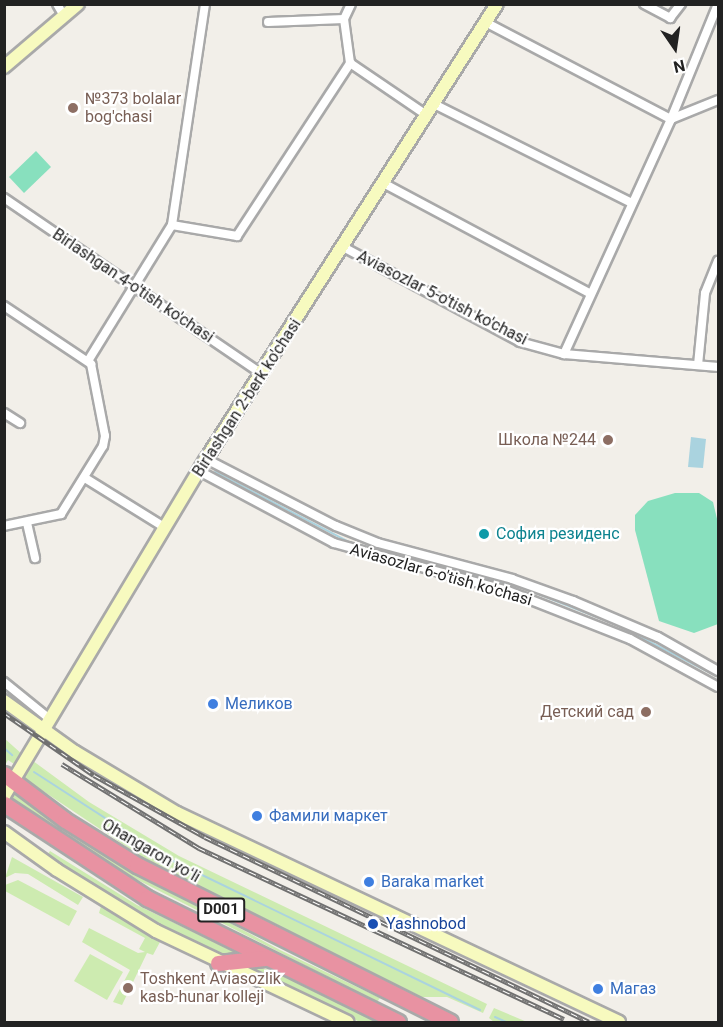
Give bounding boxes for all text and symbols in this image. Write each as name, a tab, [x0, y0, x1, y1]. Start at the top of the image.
north arrow	[645, 18, 705, 78]
text: N	[672, 55, 687, 77]
place label: №373 bolalar bog'chasi	[85, 89, 181, 127]
marker: №373 bolalar bog'chasi	[66, 101, 80, 115]
street label: Birlashgan 4-o'tish ko'chasi	[49, 225, 217, 347]
street label: Aviasozlar 5-o'tish ko'chasi	[354, 247, 530, 349]
street label: Birlashgan 2-berk ko'chasi	[189, 315, 305, 481]
place label: Школа №244	[498, 430, 596, 450]
marker: Школа №244	[601, 433, 615, 447]
place label: София резиденс	[496, 524, 620, 544]
marker: София резиденс	[477, 527, 491, 541]
street label: Aviasozlar 6-o'tish ko'chasi	[348, 540, 534, 610]
place label: Меликов	[225, 694, 293, 714]
marker: Меликов	[206, 697, 220, 711]
place label: Детский сад	[540, 702, 634, 722]
marker: Детский сад	[639, 705, 653, 719]
place label: Фамили маркет	[269, 806, 388, 826]
marker: Фамили маркет	[250, 809, 264, 823]
street label: Ohangaron yoʻli	[99, 815, 203, 887]
place label: Baraka market	[381, 872, 484, 892]
marker: Baraka market	[362, 875, 376, 889]
road number: D001	[197, 898, 245, 922]
place label: Yashnobod	[386, 914, 466, 934]
marker: Yashnobod	[364, 915, 382, 933]
place label: Toshkent Aviasozlik kasb-hunar kolleji	[140, 969, 281, 1007]
place label: Магаз	[610, 979, 656, 999]
marker: Toshkent Aviasozlik kasb-hunar kolleji	[121, 981, 135, 995]
marker: Магаз	[591, 982, 605, 996]

